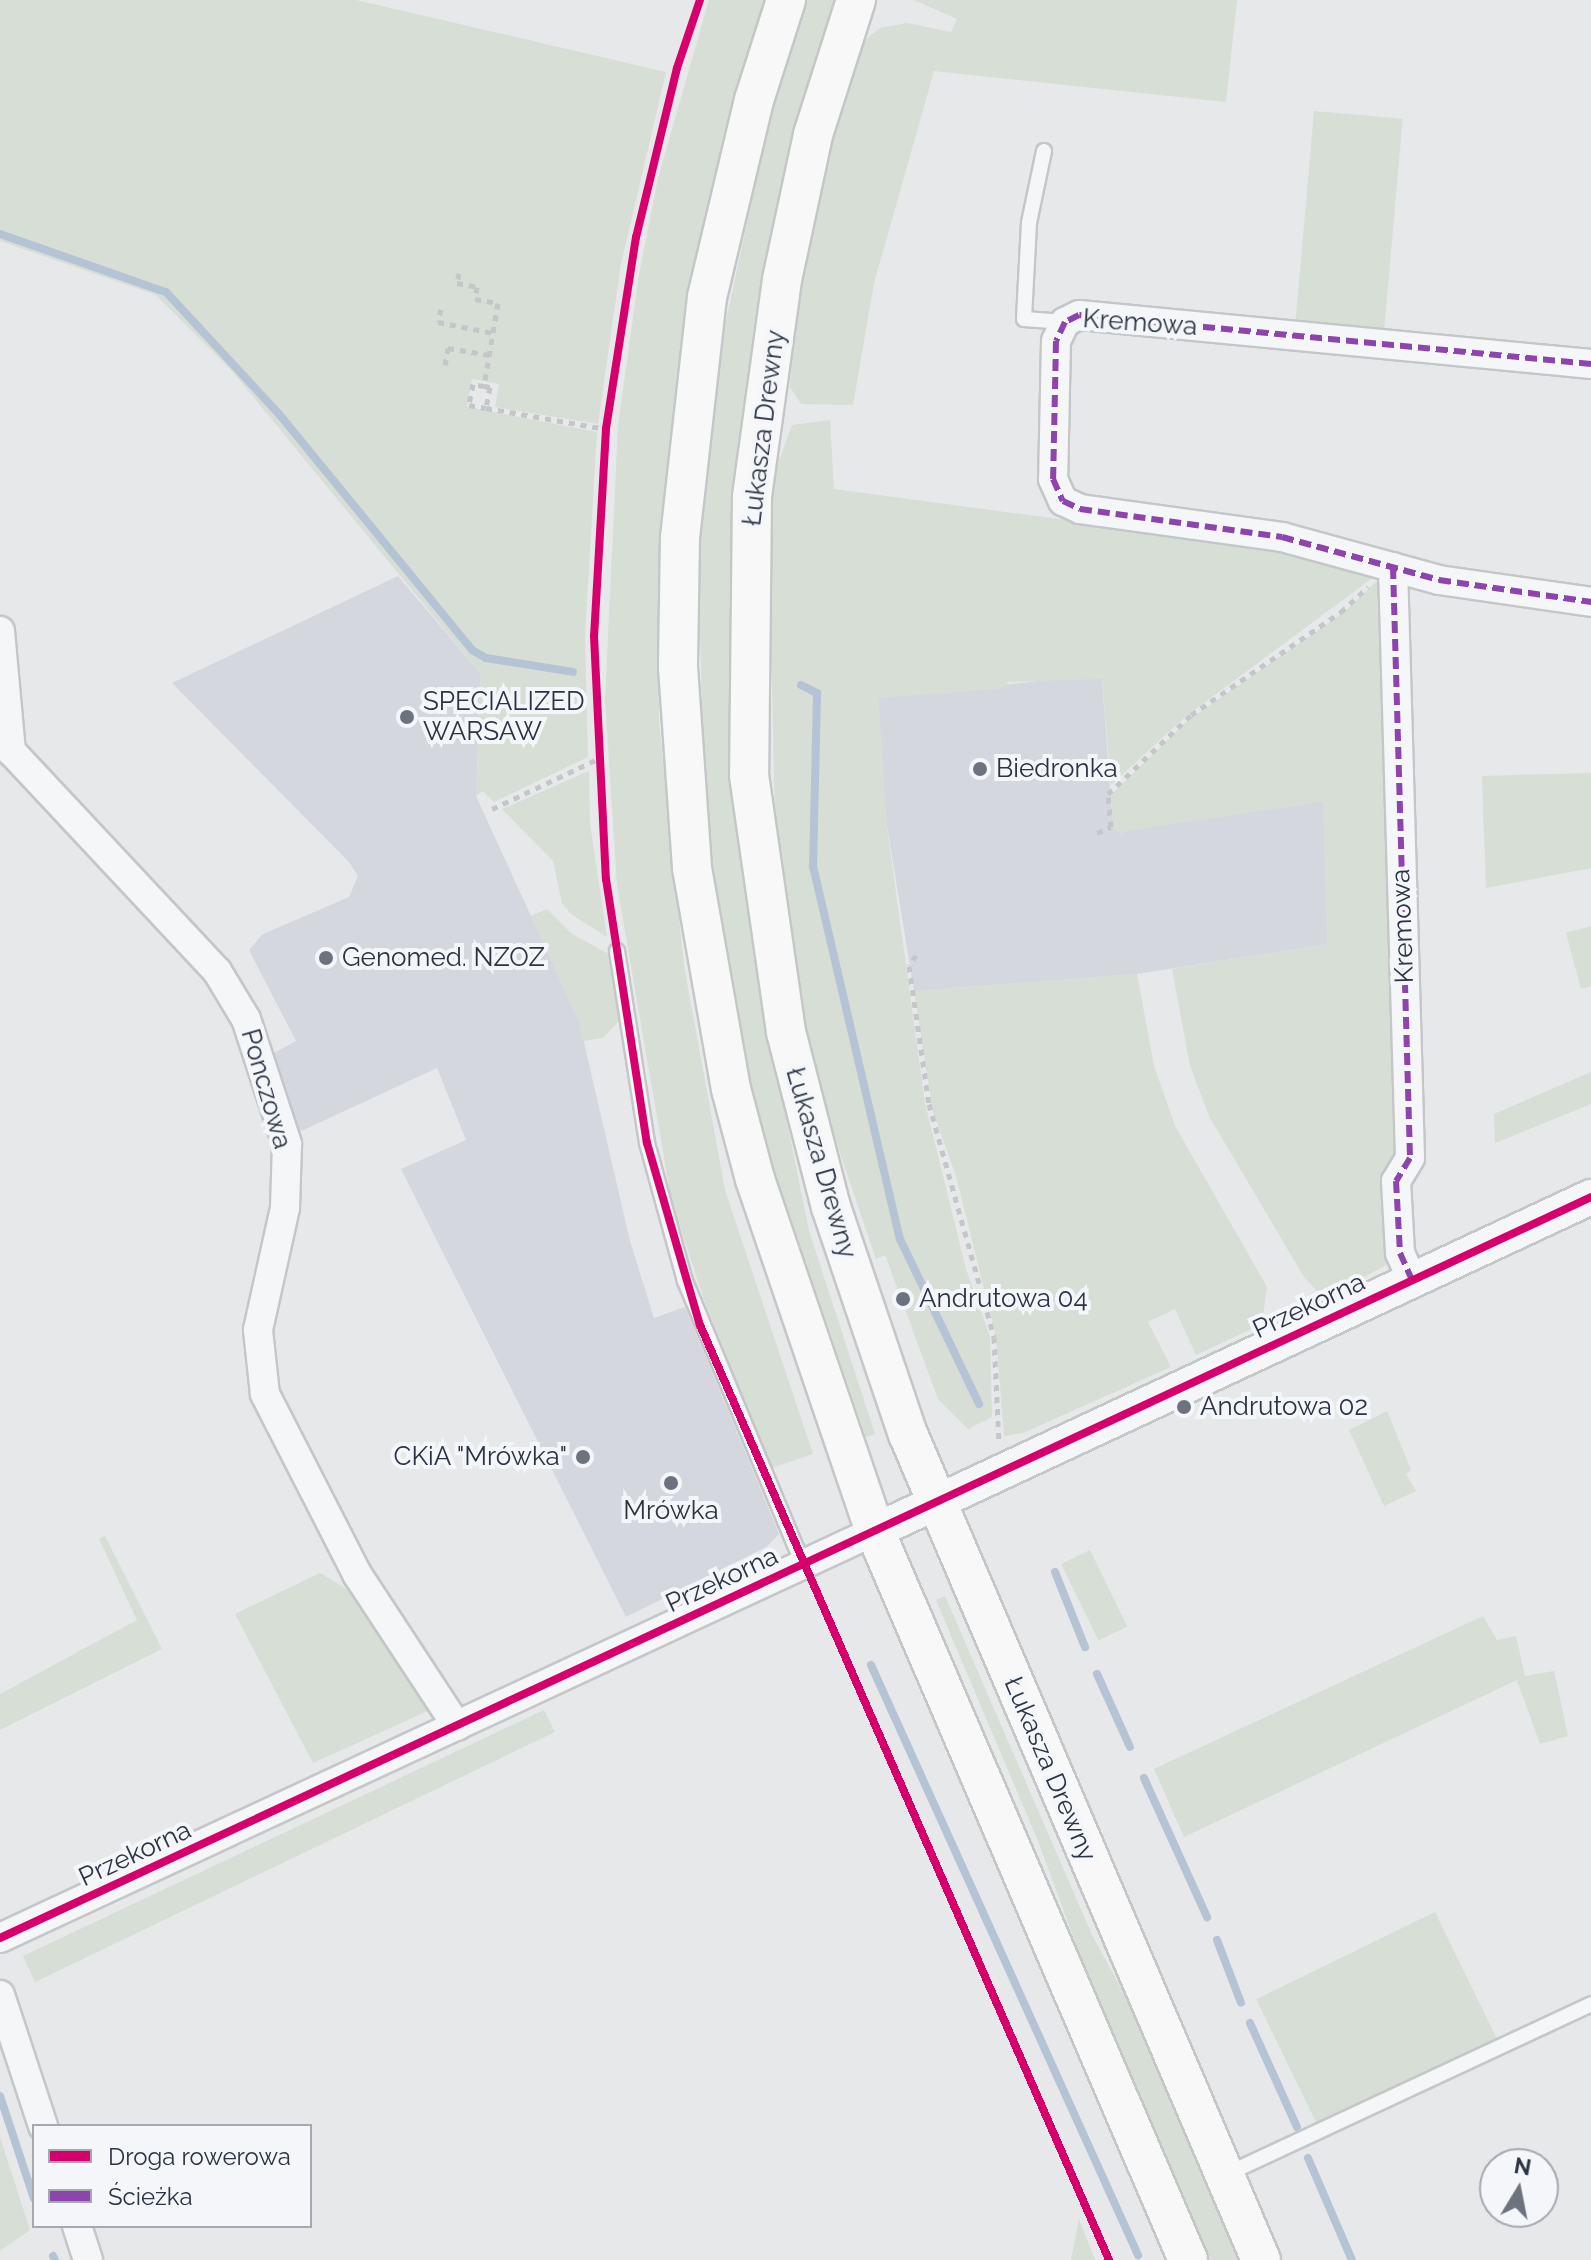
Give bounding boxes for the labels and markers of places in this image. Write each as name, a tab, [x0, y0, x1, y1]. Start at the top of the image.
place label: SPECIALIZED WARSAW	[423, 686, 585, 748]
marker: SPECIALIZED WARSAW	[398, 708, 416, 726]
place label: Biedronka	[996, 753, 1118, 785]
marker: Biedronka	[971, 760, 989, 778]
place label: Genomed. NZOZ	[342, 942, 545, 974]
marker: Genomed. NZOZ	[317, 949, 335, 967]
place label: Andrutowa 04	[919, 1283, 1088, 1315]
marker: Andrutowa 04	[894, 1290, 912, 1308]
place label: Andrutowa 02	[1200, 1391, 1368, 1423]
marker: Andrutowa 02	[1175, 1398, 1193, 1416]
place label: CKiA "Mrówka"	[392, 1441, 567, 1473]
marker: CKiA "Mrówka"	[574, 1448, 592, 1466]
marker: Mrówka	[662, 1474, 680, 1492]
place label: Mrówka	[623, 1495, 719, 1527]

